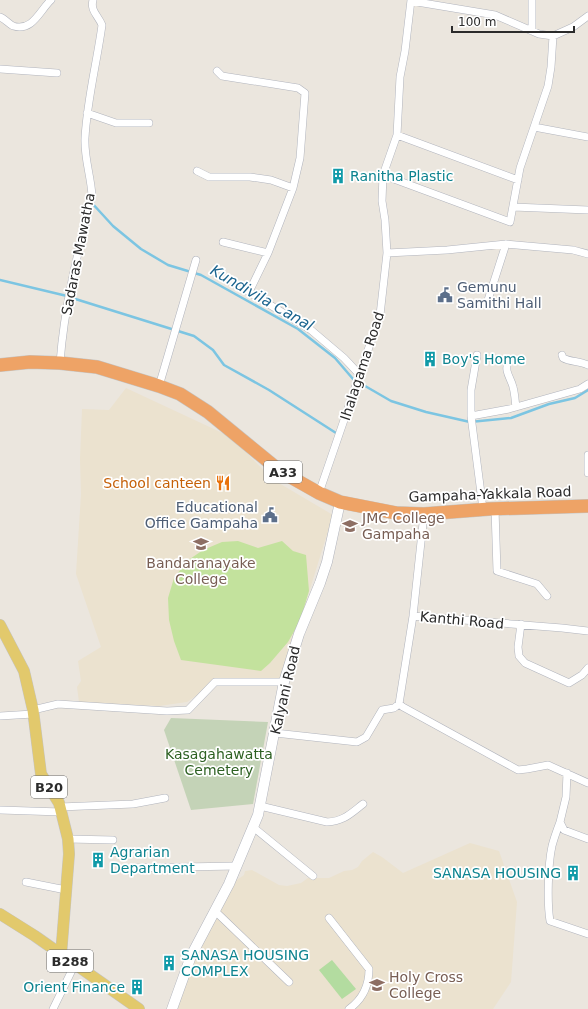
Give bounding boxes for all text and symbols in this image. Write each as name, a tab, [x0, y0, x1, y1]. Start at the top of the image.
scale bar	[452, 8, 574, 34]
text: 100 m	[458, 15, 496, 29]
building icon: Ranitha Plastic	[329, 167, 347, 185]
place label: Ranitha Plastic	[350, 168, 453, 184]
street label: Sadaras Mawatha	[58, 191, 98, 317]
water label: Kundivila Canal	[207, 261, 317, 335]
place label: Gemunu Samithi Hall	[457, 279, 542, 311]
public building icon: Gemunu Samithi Hall	[436, 286, 454, 304]
street label: Ihalagama Road	[337, 310, 387, 422]
building icon: Boy's Home	[421, 350, 439, 368]
place label: Boy's Home	[442, 351, 525, 367]
road number: A33	[264, 461, 302, 483]
restaurant icon: School canteen	[214, 474, 232, 492]
place label: School canteen	[103, 475, 211, 491]
street label: Gampaha-Yakkala Road	[408, 483, 572, 505]
place label: Educational Office Gampaha	[145, 499, 258, 531]
public building icon: Educational Office Gampaha	[261, 506, 279, 524]
place label: JMC College Gampaha	[361, 510, 445, 542]
school or university icon: JMC College Gampaha	[341, 517, 359, 535]
school or university icon: Bandaranayake College	[192, 535, 210, 553]
place label: Bandaranayake College	[146, 555, 256, 587]
street label: Kanthi Road	[419, 608, 505, 632]
street label: Kalyani Road	[267, 644, 303, 736]
park label: Kasagahawatta Cemetery	[165, 746, 273, 778]
road number: B20	[31, 776, 67, 798]
place label: Agrarian Department	[110, 844, 195, 876]
building icon: Agrarian Department	[89, 851, 107, 869]
building icon: SANASA HOUSING	[564, 864, 582, 882]
place label: SANASA HOUSING	[433, 865, 561, 881]
place label: SANASA HOUSING COMPLEX	[181, 947, 309, 979]
road number: B288	[47, 950, 93, 972]
building icon: SANASA HOUSING COMPLEX	[160, 954, 178, 972]
place label: Holy Cross College	[389, 969, 463, 1001]
school or university icon: Holy Cross College	[368, 976, 386, 994]
building icon: Orient Finance	[128, 978, 146, 996]
place label: Orient Finance	[23, 979, 125, 995]

